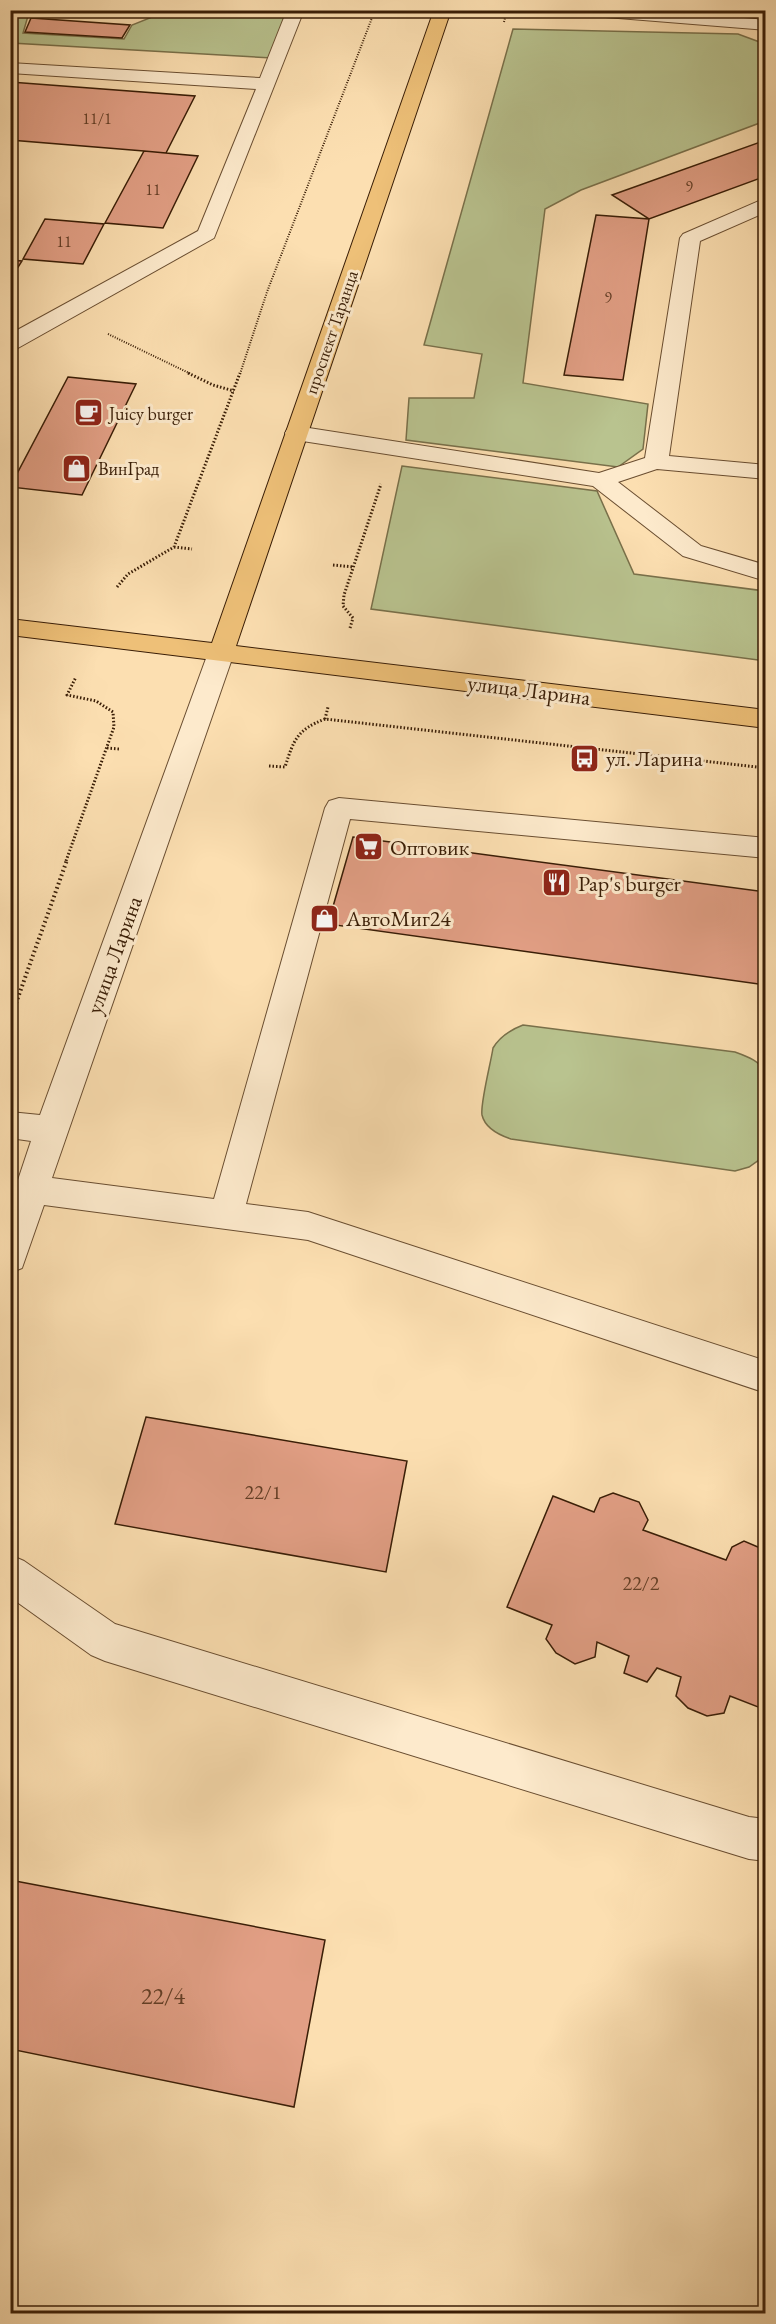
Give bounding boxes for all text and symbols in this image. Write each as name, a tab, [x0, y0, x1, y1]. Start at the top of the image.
house number: 11/1	[82, 108, 112, 129]
house number: 9	[685, 176, 693, 197]
house number: 11	[145, 179, 161, 200]
house number: 11	[56, 231, 72, 252]
street label: проспект Таранца	[299, 266, 363, 397]
house number: 9	[604, 287, 612, 308]
cafe icon: Juicy burger	[72, 397, 104, 429]
place label: Juicy burger	[107, 402, 193, 425]
shop icon: ВинГрад	[61, 452, 93, 484]
place label: ВинГрад	[98, 457, 159, 480]
street label: улица Ларина	[466, 668, 592, 712]
bus stop icon: ул. Ларина	[569, 742, 601, 774]
place label: ул. Ларина	[606, 744, 703, 773]
supermarket icon: Оптовик	[353, 831, 385, 863]
place label: Оптовик	[390, 833, 470, 862]
restaurant icon: Pap's burger	[541, 867, 573, 899]
place label: Pap's burger	[578, 869, 682, 898]
street label: улица Ларина	[79, 892, 149, 1018]
shop icon: АвтоМиг24	[309, 902, 341, 934]
place label: АвтоМиг24	[345, 904, 451, 933]
house number: 22/1	[245, 1479, 281, 1505]
house number: 22/2	[623, 1570, 660, 1596]
house number: 22/4	[141, 1980, 186, 2011]

